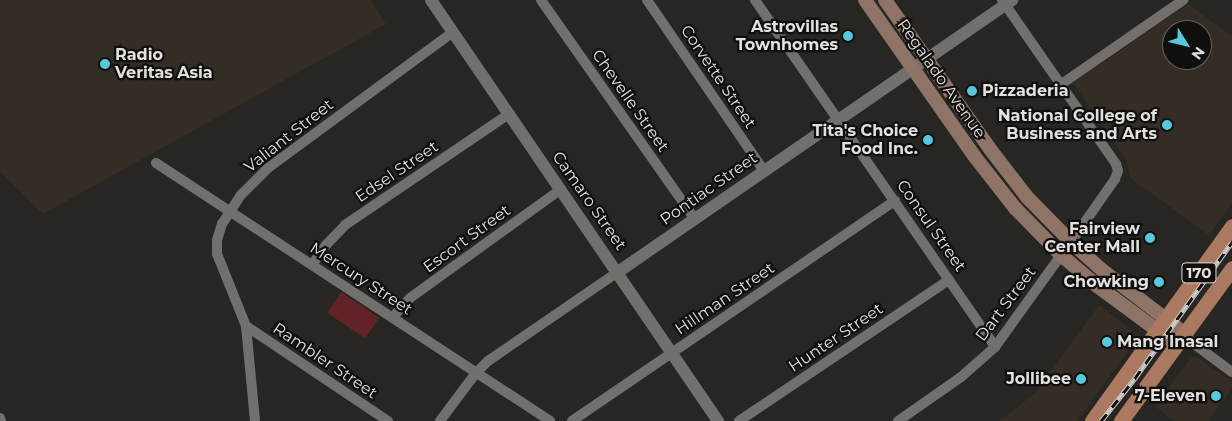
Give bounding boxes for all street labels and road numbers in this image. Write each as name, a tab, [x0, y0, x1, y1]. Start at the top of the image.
street label: Regalado Avenue	[893, 16, 989, 142]
street label: Corvette Street	[676, 22, 760, 132]
street label: Chevelle Street	[588, 46, 672, 156]
street label: Valiant Street	[241, 95, 337, 177]
street label: Edsel Street	[352, 137, 442, 207]
street label: Camaro Street	[548, 148, 630, 254]
street label: Pontiac Street	[657, 148, 761, 230]
street label: Consul Street	[892, 177, 970, 275]
street label: Escort Street	[420, 201, 514, 277]
street label: Mercury Street	[306, 239, 416, 319]
street label: Hillman Street	[672, 259, 778, 339]
road number: 170	[1180, 260, 1218, 286]
street label: Dart Street	[972, 263, 1040, 345]
street label: Hunter Street	[785, 299, 887, 377]
street label: Rambler Street	[269, 319, 381, 403]

